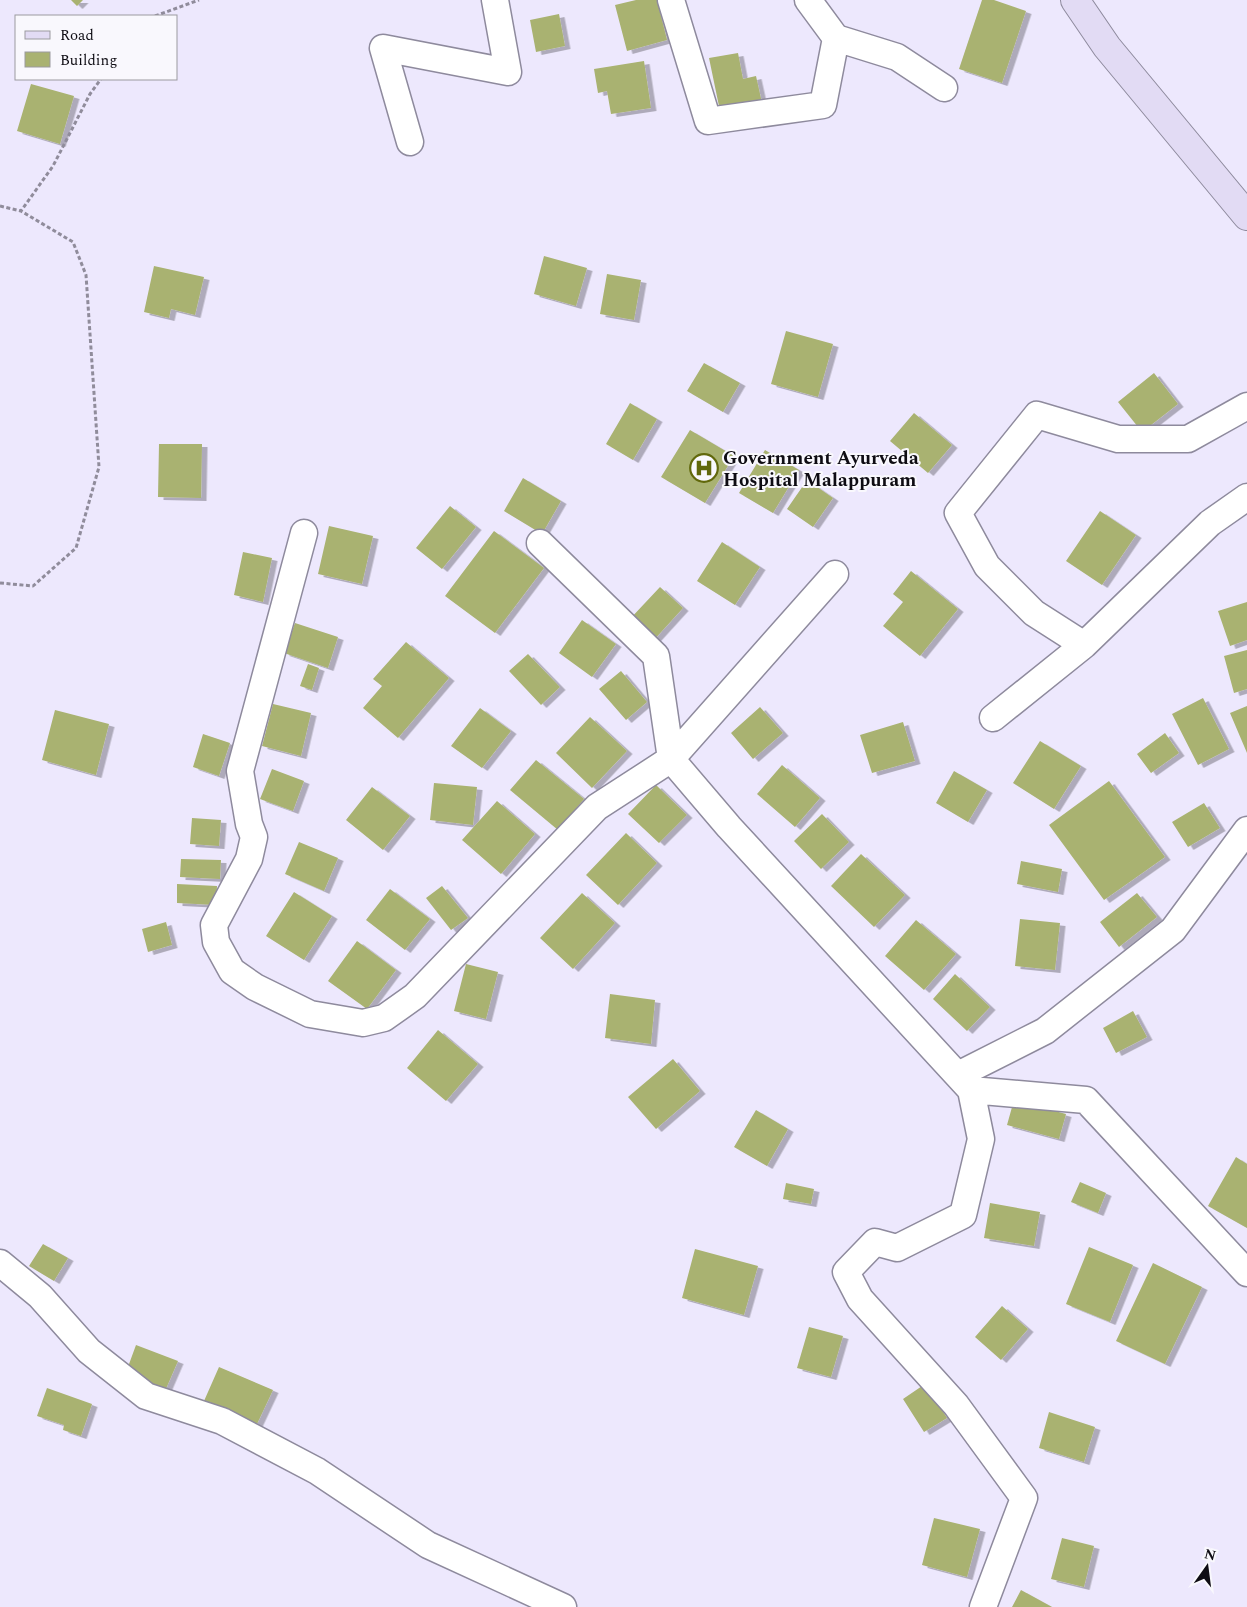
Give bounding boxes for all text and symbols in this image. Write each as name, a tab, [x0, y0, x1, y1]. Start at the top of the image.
legend	[15, 15, 178, 80]
text: Road	[60, 24, 94, 47]
text: Building	[60, 49, 117, 72]
place label: Government Ayurveda Hospital Malappuram	[723, 444, 919, 495]
hospital icon: Government Ayurveda Hospital Malappuram	[689, 453, 719, 483]
north arrow	[1182, 1542, 1232, 1592]
text: N	[1202, 1543, 1218, 1566]

